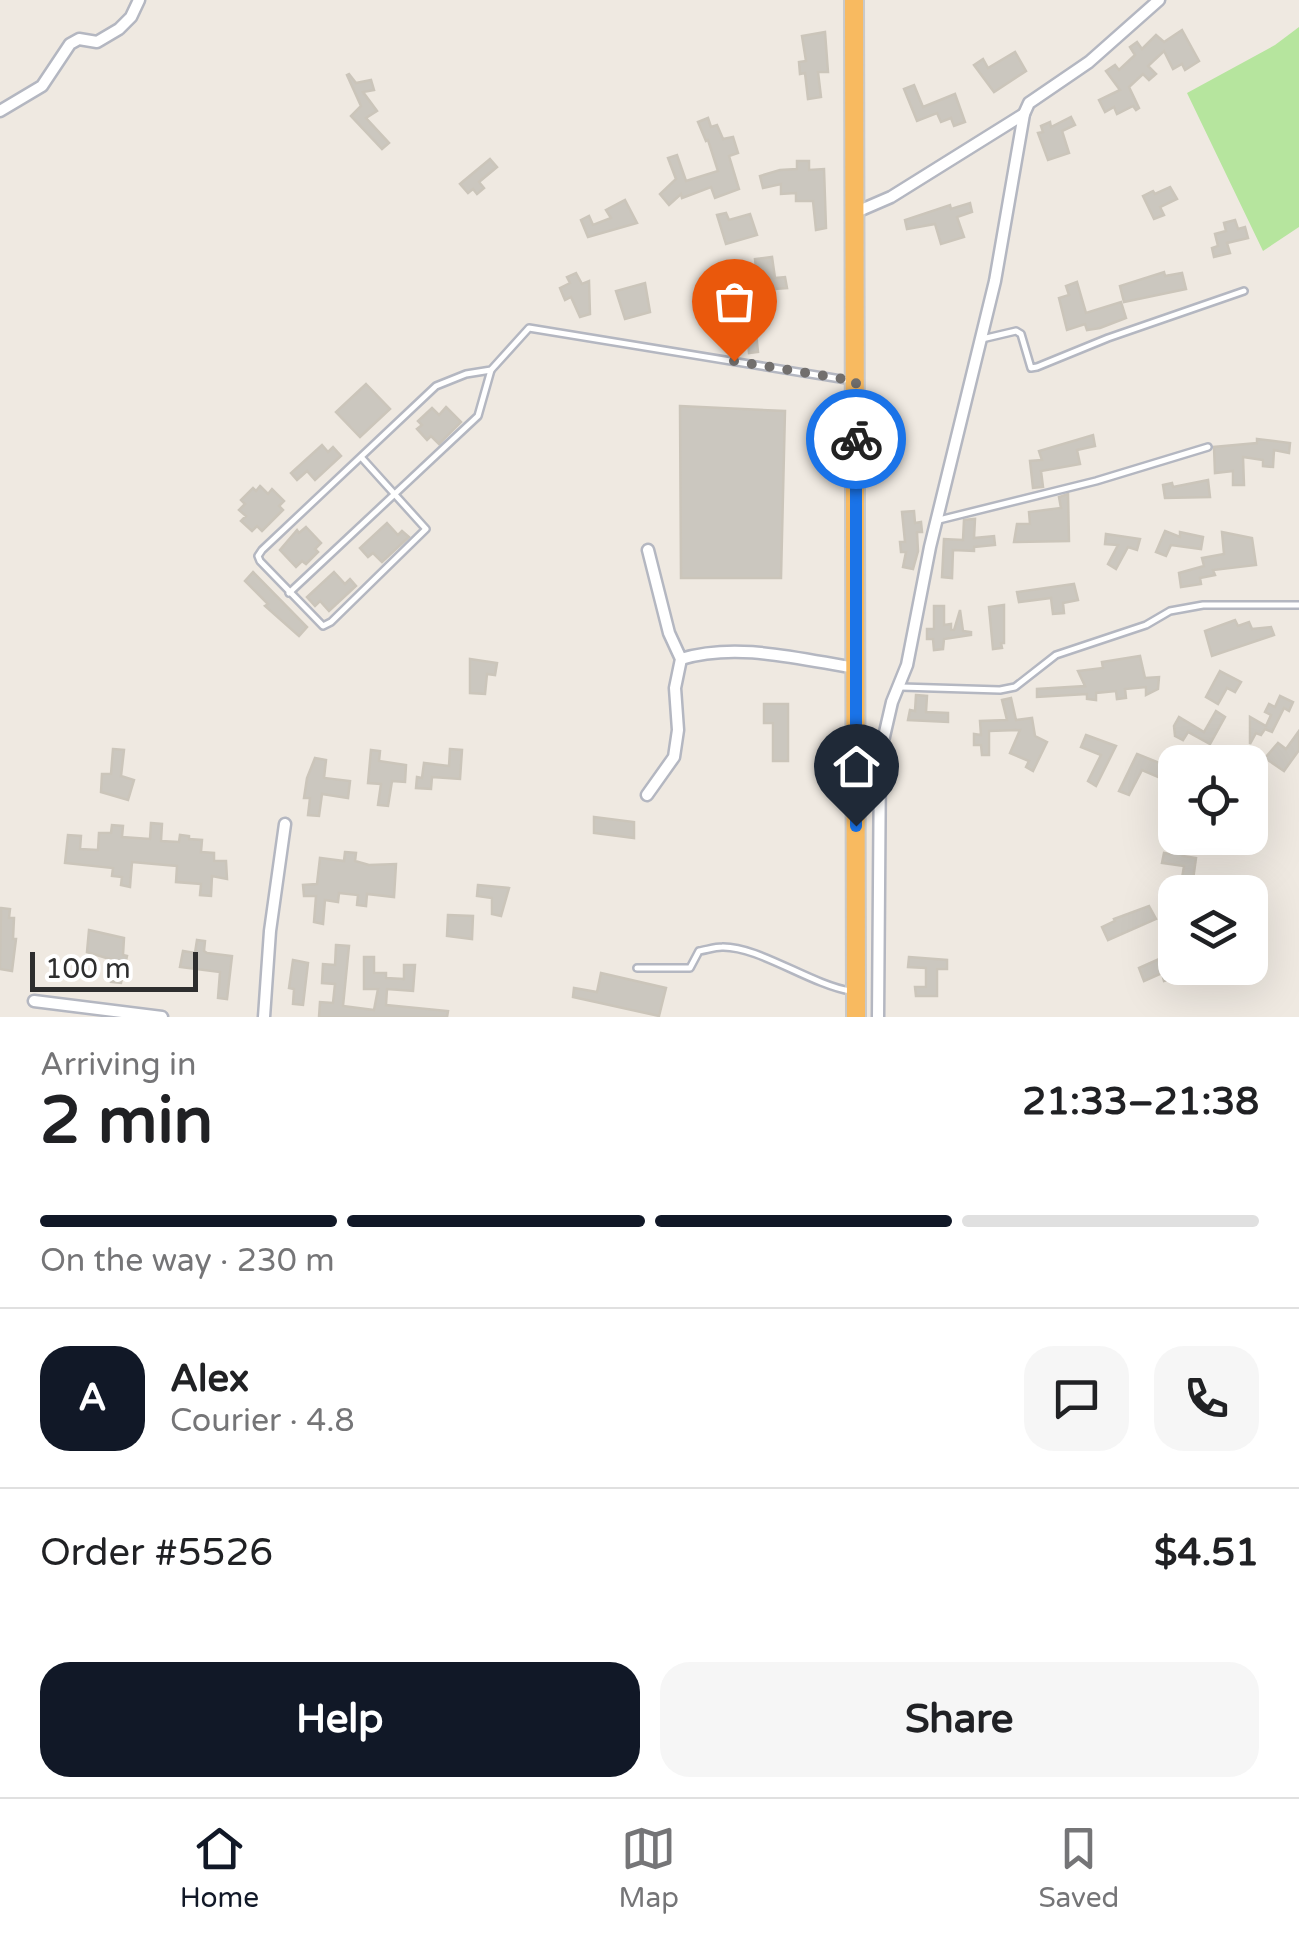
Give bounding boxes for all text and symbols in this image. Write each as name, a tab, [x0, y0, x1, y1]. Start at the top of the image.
pin	[692, 259, 777, 362]
icon: bag	[707, 274, 762, 329]
courier	[806, 389, 906, 489]
icon: bike	[829, 412, 884, 467]
pin	[814, 724, 899, 827]
icon: home	[829, 739, 884, 794]
map controls	[1158, 745, 1268, 985]
button: locate	[1158, 745, 1268, 855]
button: layers	[1158, 875, 1268, 985]
scale bar	[30, 947, 198, 991]
text: 100 m	[45, 952, 131, 986]
text: Arriving in	[40, 1046, 197, 1084]
text: 21:33–21:38	[1022, 1079, 1259, 1125]
text: 2 min	[40, 1082, 213, 1161]
text: On the way · 230 m	[40, 1242, 335, 1280]
button: chat	[1024, 1346, 1129, 1451]
button: phone	[1154, 1346, 1259, 1451]
text: Alex	[170, 1356, 249, 1402]
text: A	[78, 1375, 107, 1421]
text: Courier · 4.8	[170, 1402, 355, 1440]
text: Order #5526	[40, 1530, 273, 1576]
text: $4.51	[1154, 1530, 1259, 1576]
button: Help	[40, 1662, 640, 1777]
button: Share	[660, 1662, 1259, 1777]
tab: Home	[180, 1821, 259, 1915]
tab: Map	[618, 1821, 679, 1915]
tab: Saved	[1038, 1821, 1119, 1915]

